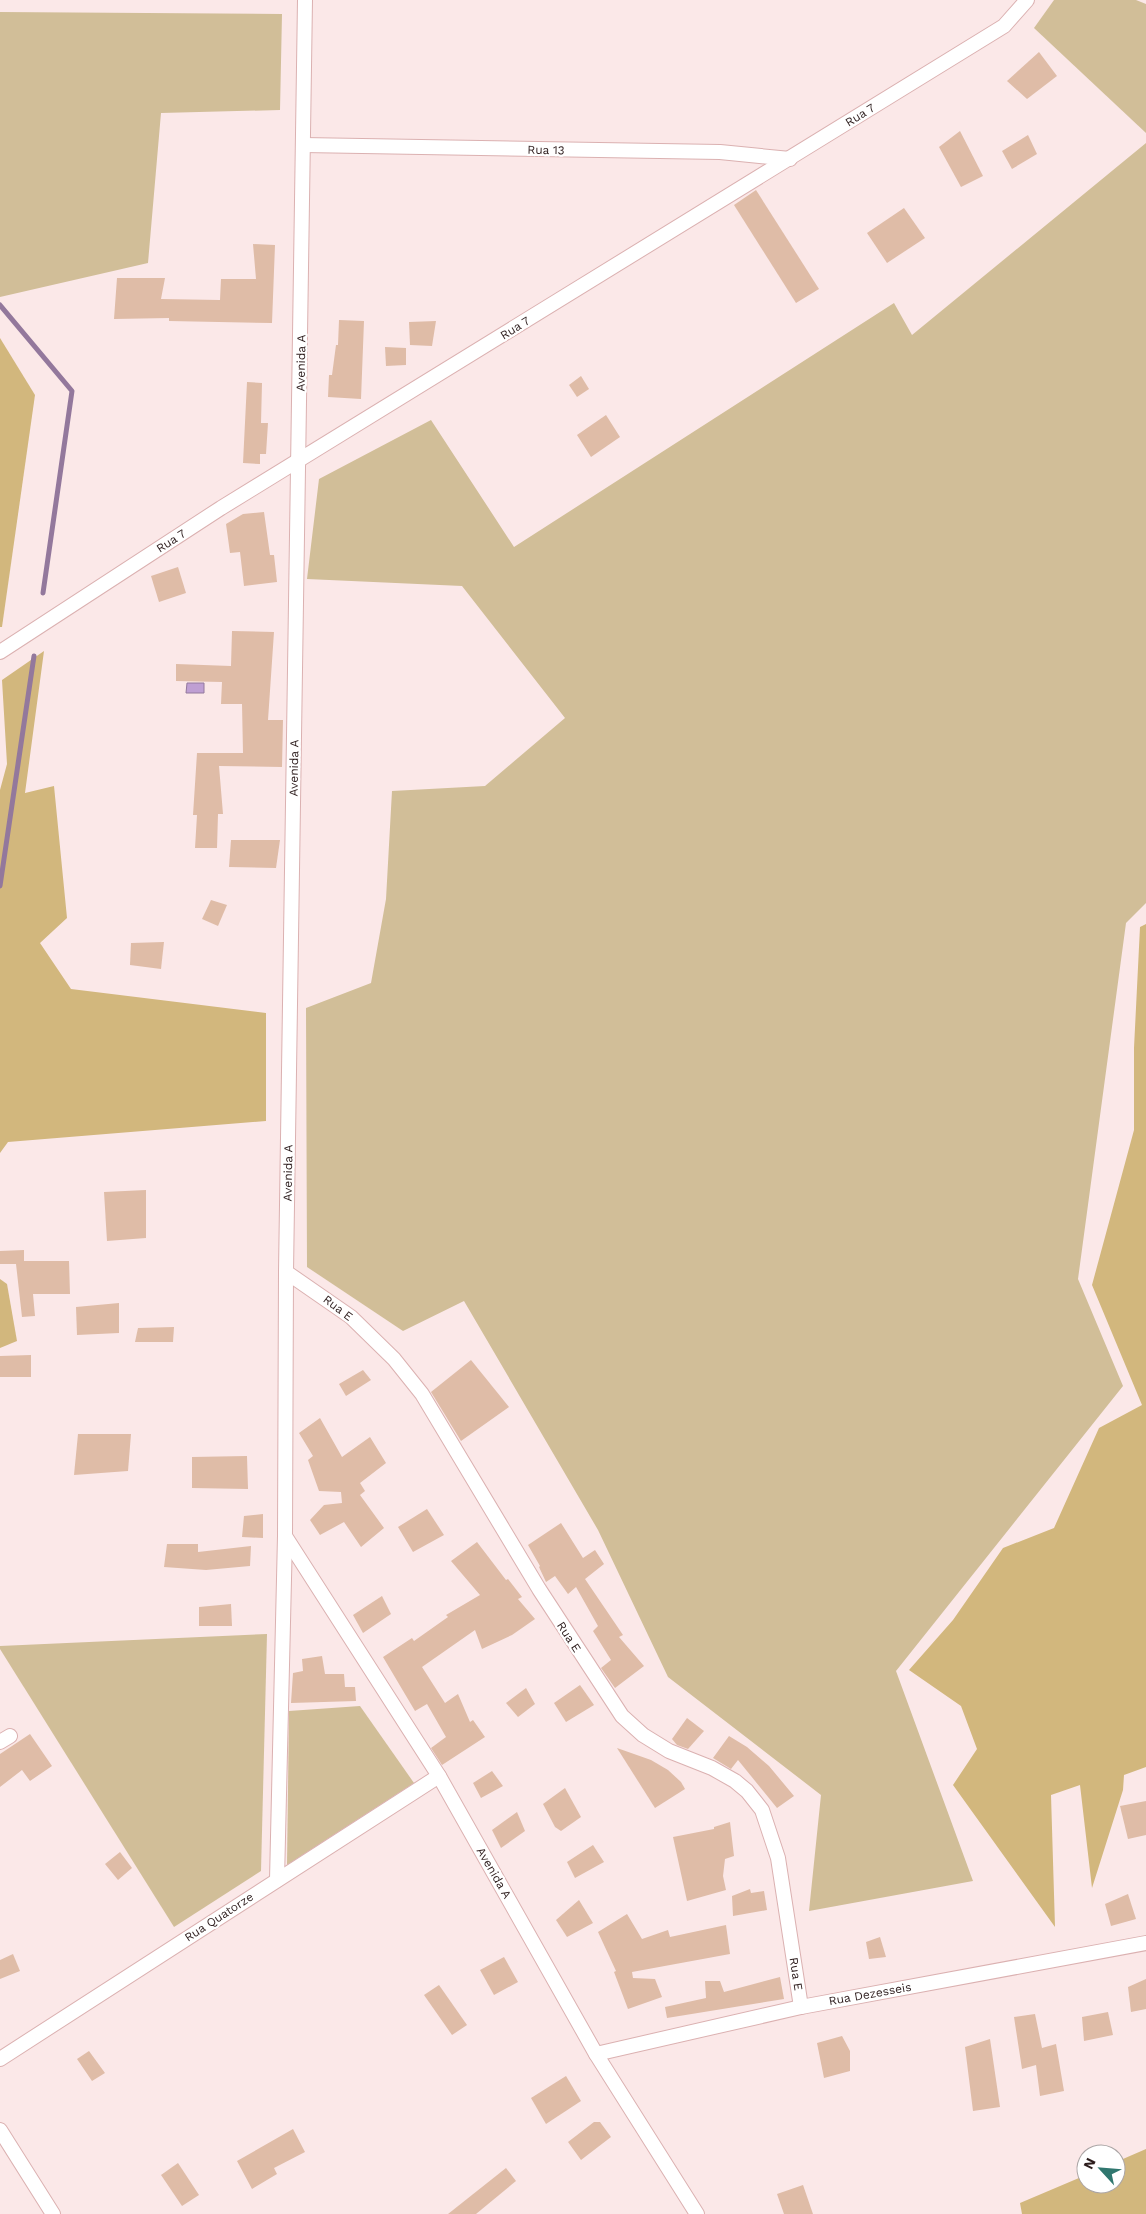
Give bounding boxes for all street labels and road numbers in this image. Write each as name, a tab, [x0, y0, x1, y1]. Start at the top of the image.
street label: Rua 7	[843, 100, 878, 129]
street label: Rua 13	[527, 143, 565, 157]
street label: Rua 7	[498, 313, 533, 342]
street label: Avenida A	[294, 334, 308, 392]
street label: Rua 7	[154, 526, 188, 556]
street label: Avenida A	[287, 739, 301, 797]
street label: Avenida A	[281, 1144, 295, 1202]
street label: Rua E	[320, 1292, 356, 1324]
street label: Rua E	[554, 1619, 584, 1655]
street label: Avenida A	[474, 1845, 514, 1901]
street label: Rua Quatorze	[182, 1890, 256, 1944]
street label: Rua E	[786, 1956, 806, 1992]
street label: Rua Dezesseis	[828, 1980, 912, 2008]

